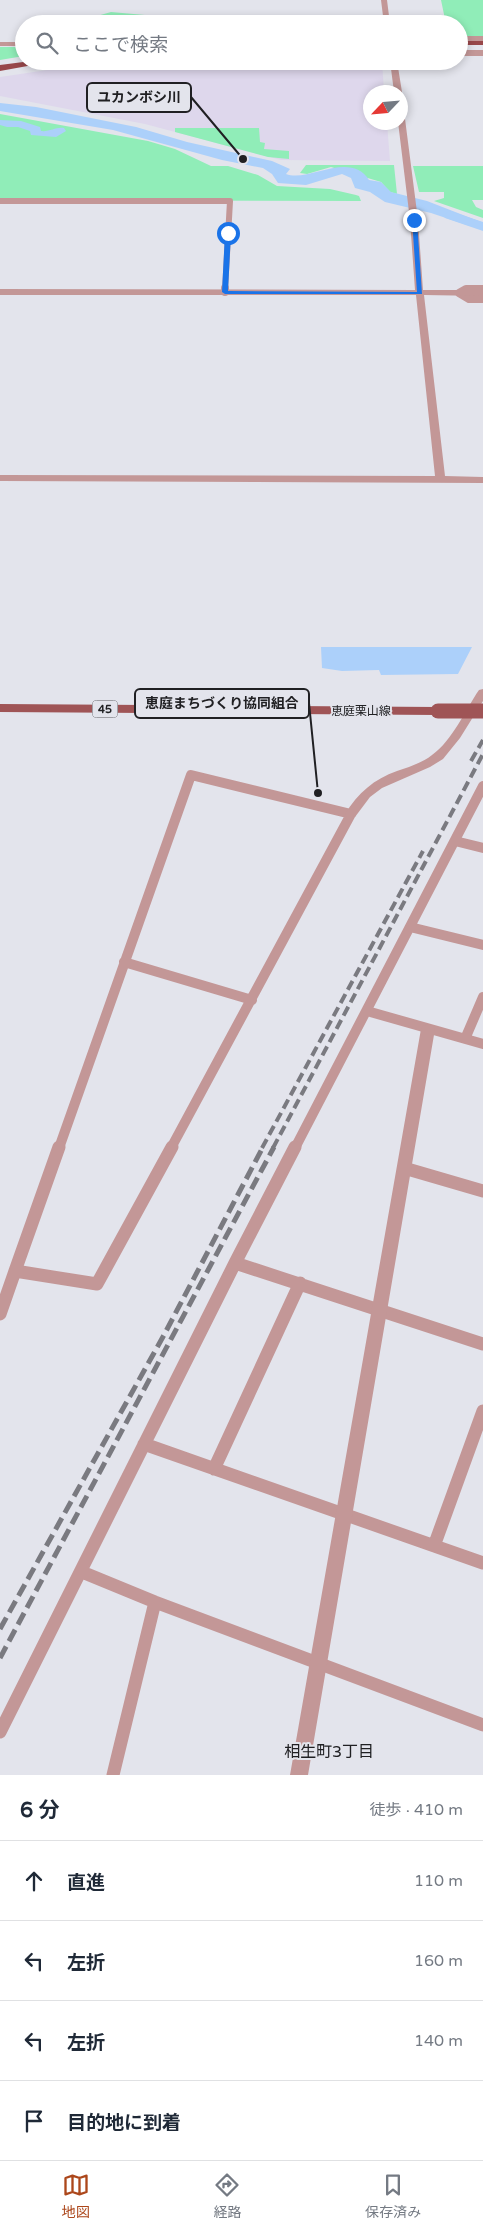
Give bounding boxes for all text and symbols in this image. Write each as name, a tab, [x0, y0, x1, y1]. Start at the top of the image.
search box	[15, 15, 468, 70]
icon: search	[33, 29, 61, 57]
text: ここで検索	[73, 34, 168, 56]
callout: ユカンボシ川	[87, 83, 191, 112]
north arrow	[363, 85, 408, 130]
text: ユカンボシ川	[97, 89, 181, 106]
route end	[403, 209, 426, 232]
route start	[217, 222, 240, 245]
callout: 恵庭まちづくり協同組合	[135, 689, 309, 718]
text: 恵庭まちづくり協同組合	[145, 695, 299, 712]
road number: 45	[92, 701, 118, 718]
street label: 恵庭栗山線	[331, 704, 391, 718]
district label: 相生町3丁目	[284, 1742, 374, 1762]
text: 6 分	[20, 1798, 60, 1823]
text: 徒歩 · 410 m	[370, 1800, 463, 1820]
icon: ahead	[20, 1867, 48, 1895]
text: 110 m	[414, 1871, 463, 1891]
text: 直進	[67, 1872, 105, 1894]
icon: left	[20, 1947, 48, 1975]
text: 160 m	[414, 1951, 463, 1971]
text: 左折	[67, 1952, 105, 1974]
icon: left	[20, 2027, 48, 2055]
text: 140 m	[414, 2031, 463, 2051]
text: 左折	[67, 2032, 105, 2054]
icon: arrive	[20, 2107, 48, 2135]
text: 目的地に到着	[67, 2112, 181, 2134]
tab: 地図	[62, 2171, 90, 2221]
tab: 経路	[213, 2171, 241, 2221]
tab: 保存済み	[365, 2171, 421, 2221]

